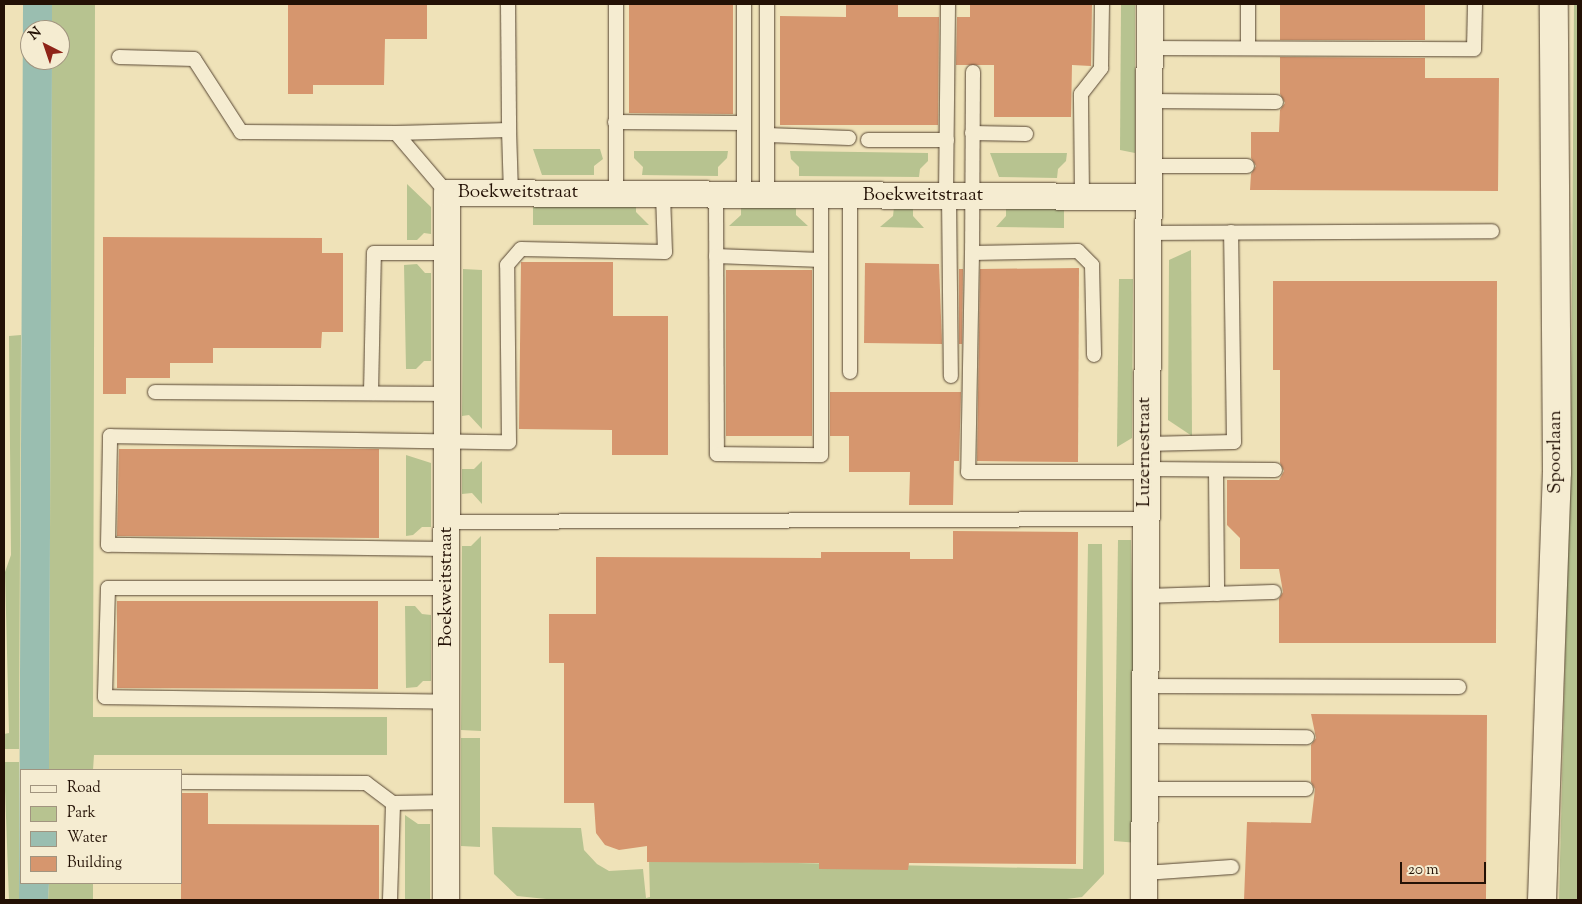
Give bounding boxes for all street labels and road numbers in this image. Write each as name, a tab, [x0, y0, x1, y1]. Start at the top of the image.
street label: Boekweitstraat	[458, 182, 578, 204]
street label: Boekweitstraat	[863, 185, 983, 207]
street label: Luzernestraat	[1134, 397, 1156, 507]
street label: Spoorlaan	[1545, 410, 1567, 494]
street label: Boekweitstraat	[436, 527, 458, 647]

